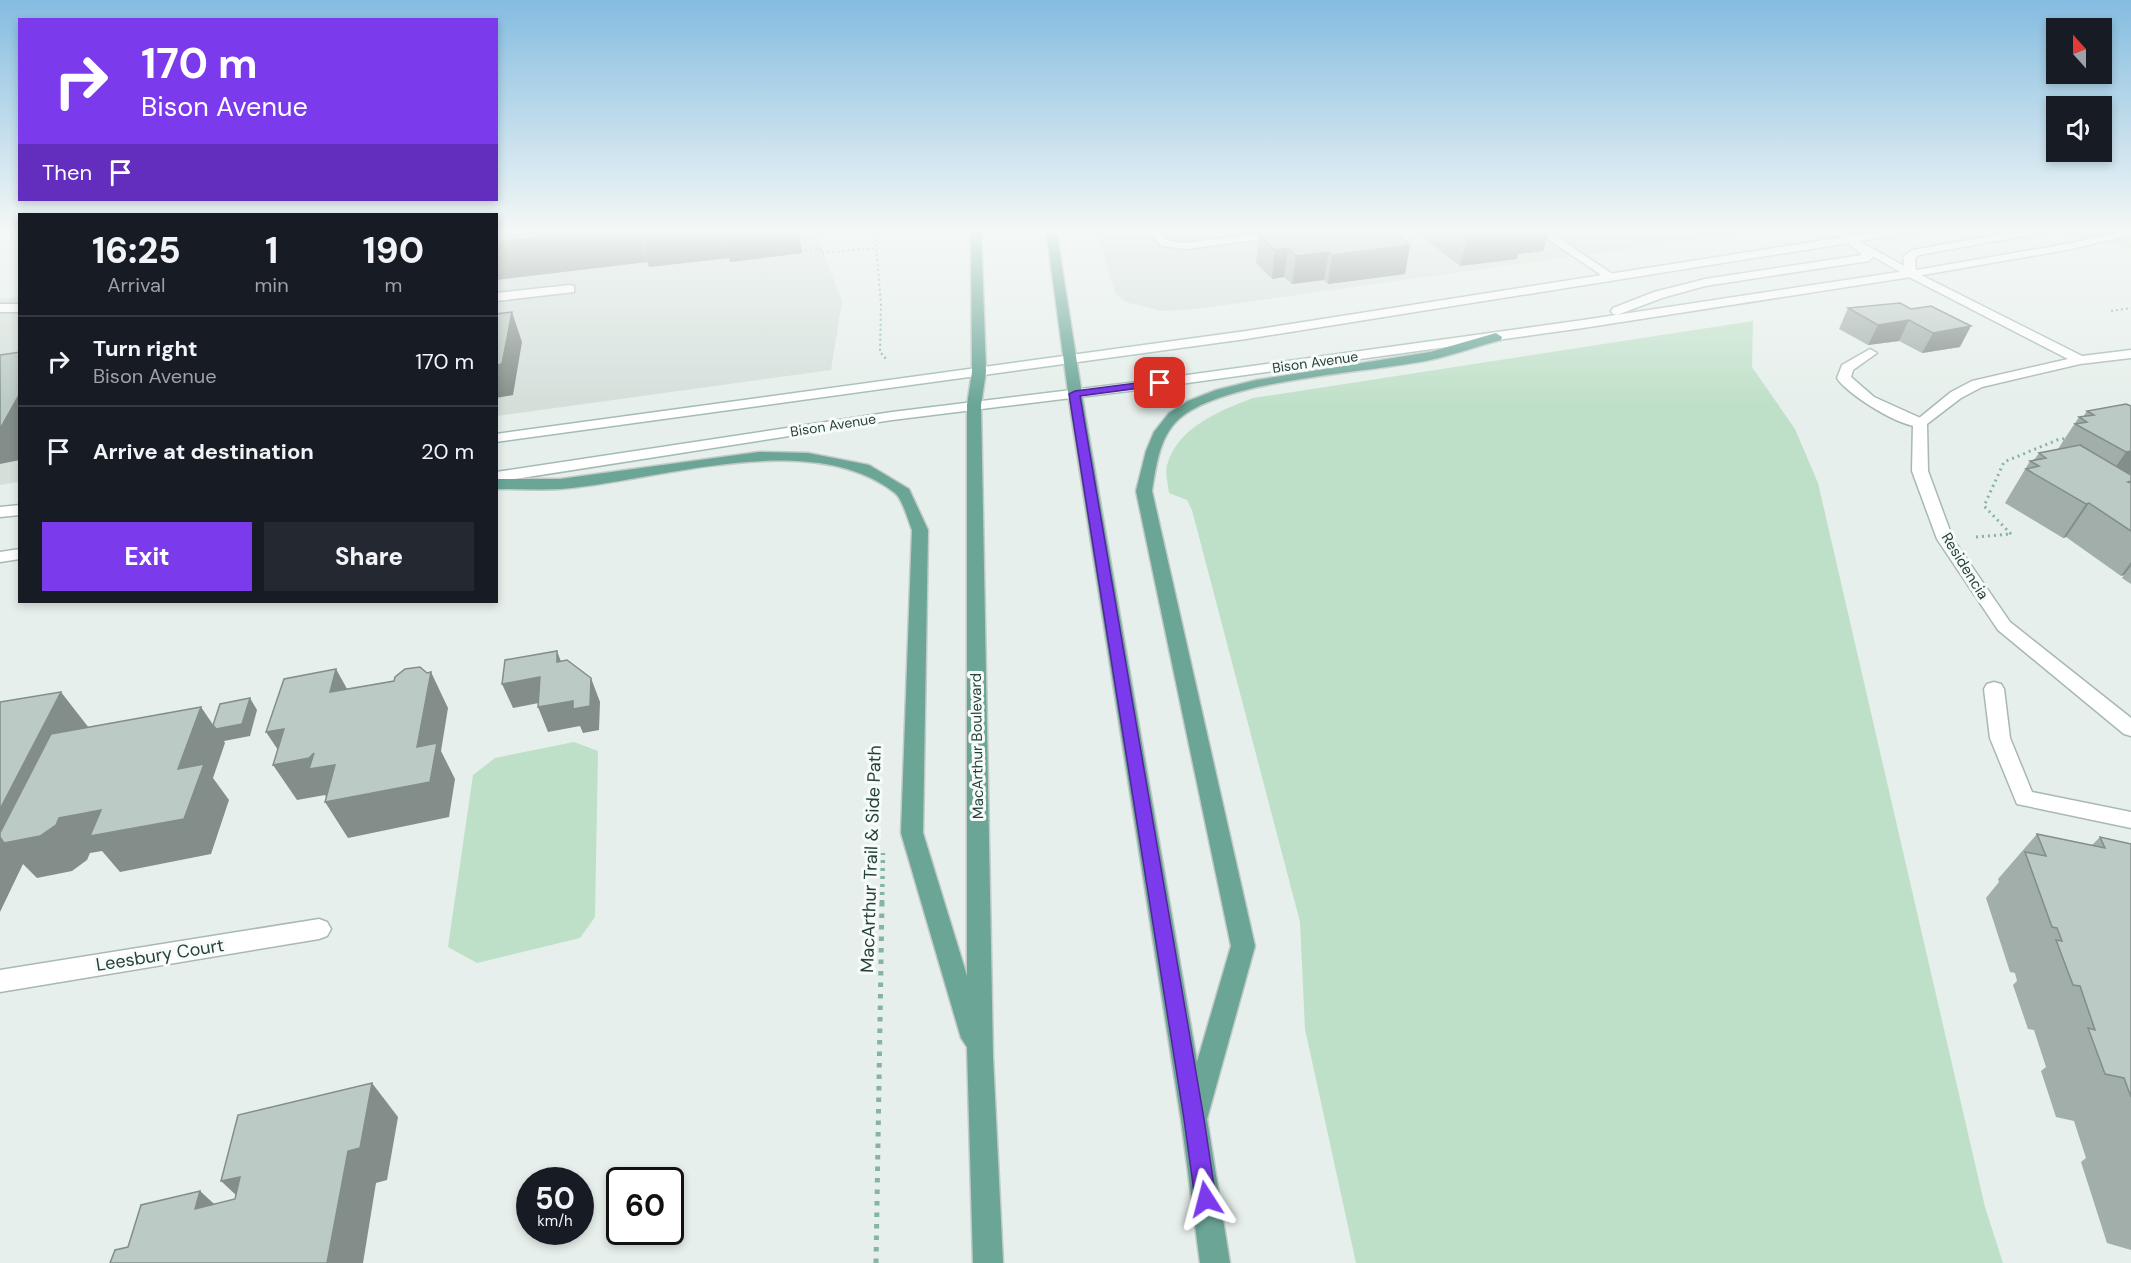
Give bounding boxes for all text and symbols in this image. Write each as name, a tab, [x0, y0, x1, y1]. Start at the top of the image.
north arrow	[2046, 18, 2112, 84]
map controls	[2046, 18, 2112, 162]
text: 170 m	[141, 36, 258, 91]
icon: right	[42, 42, 120, 120]
text: Bison Avenue	[141, 89, 308, 124]
button: sound	[2046, 96, 2112, 162]
icon: arrive	[104, 156, 137, 189]
text: Then	[42, 158, 92, 187]
text: 16:25	[92, 227, 181, 274]
text: 1	[265, 227, 278, 274]
text: 190	[363, 227, 424, 274]
text: Arrival	[107, 272, 165, 298]
text: min	[255, 272, 289, 298]
text: m	[384, 272, 402, 298]
text: Turn right	[93, 334, 198, 363]
icon: right	[42, 345, 75, 378]
text: 170 m	[415, 347, 474, 376]
street label: Bison Avenue	[1271, 347, 1359, 377]
pin	[1134, 357, 1185, 408]
text: Bison Avenue	[93, 363, 217, 389]
icon: arrive	[1143, 366, 1176, 399]
street label: Bison Avenue	[789, 409, 877, 441]
icon: arrive	[42, 435, 75, 468]
text: Arrive at destination	[93, 437, 314, 466]
text: 20 m	[421, 437, 474, 466]
button: Exit	[42, 522, 252, 591]
button: Share	[264, 522, 474, 591]
street label: Residencia	[1937, 529, 1993, 603]
street label: MacArthur Boulevard	[966, 673, 988, 819]
street label: MacArthur Trail & Side Path	[855, 745, 887, 973]
street label: Leesbury Court	[94, 933, 226, 977]
speed limit sign: 60	[606, 1167, 684, 1245]
position arrow	[1174, 1167, 1238, 1231]
text: 50	[535, 1179, 575, 1218]
text: km/h	[537, 1211, 573, 1231]

